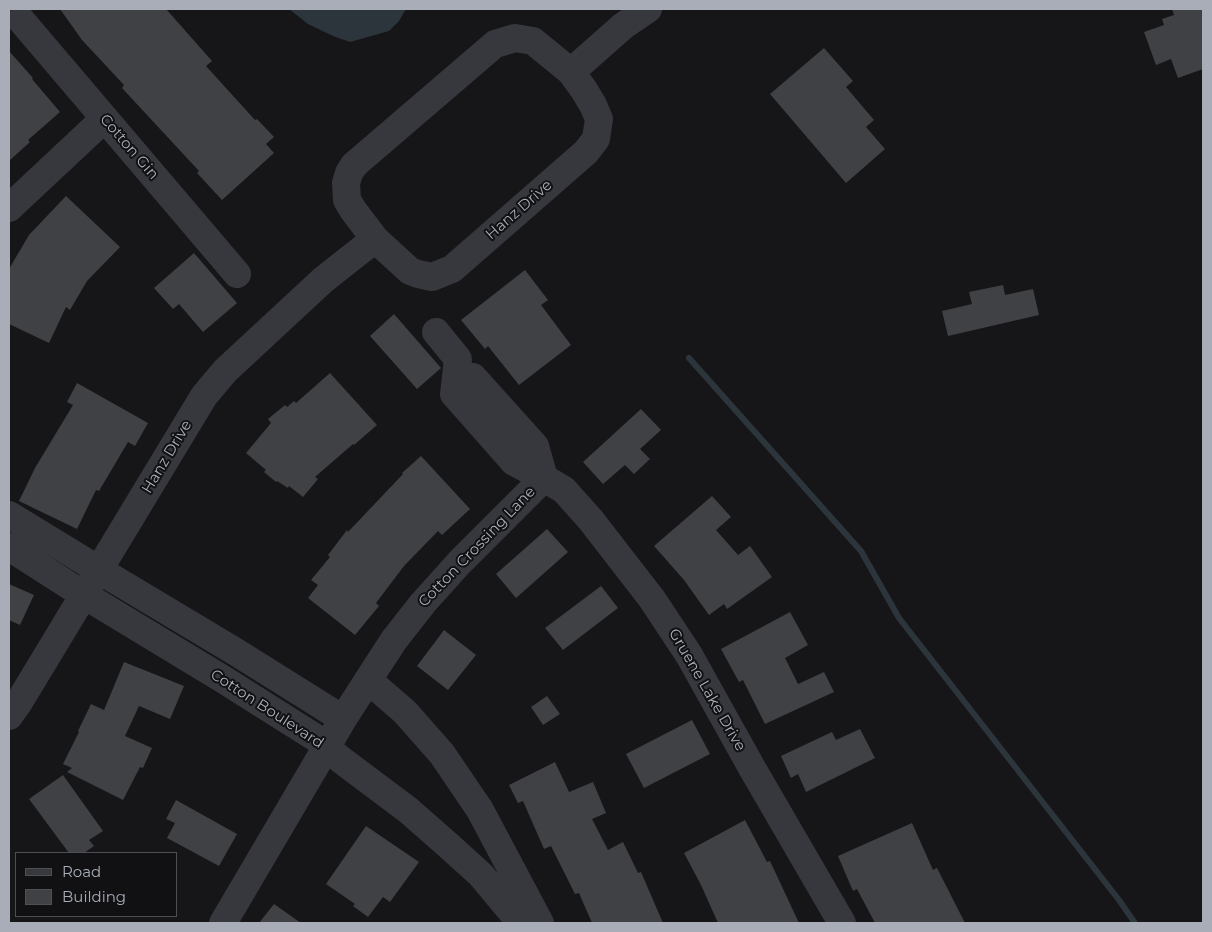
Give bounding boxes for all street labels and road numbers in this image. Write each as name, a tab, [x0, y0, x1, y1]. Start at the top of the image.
street label: Cotton Gin	[96, 111, 162, 183]
street label: Hanz Drive	[482, 176, 556, 244]
street label: Hanz Drive	[138, 417, 196, 497]
street label: Cotton Crossing Lane	[415, 483, 539, 611]
street label: Gruene Lake Drive	[665, 626, 749, 754]
street label: Cotton Boulevard	[207, 666, 327, 752]

